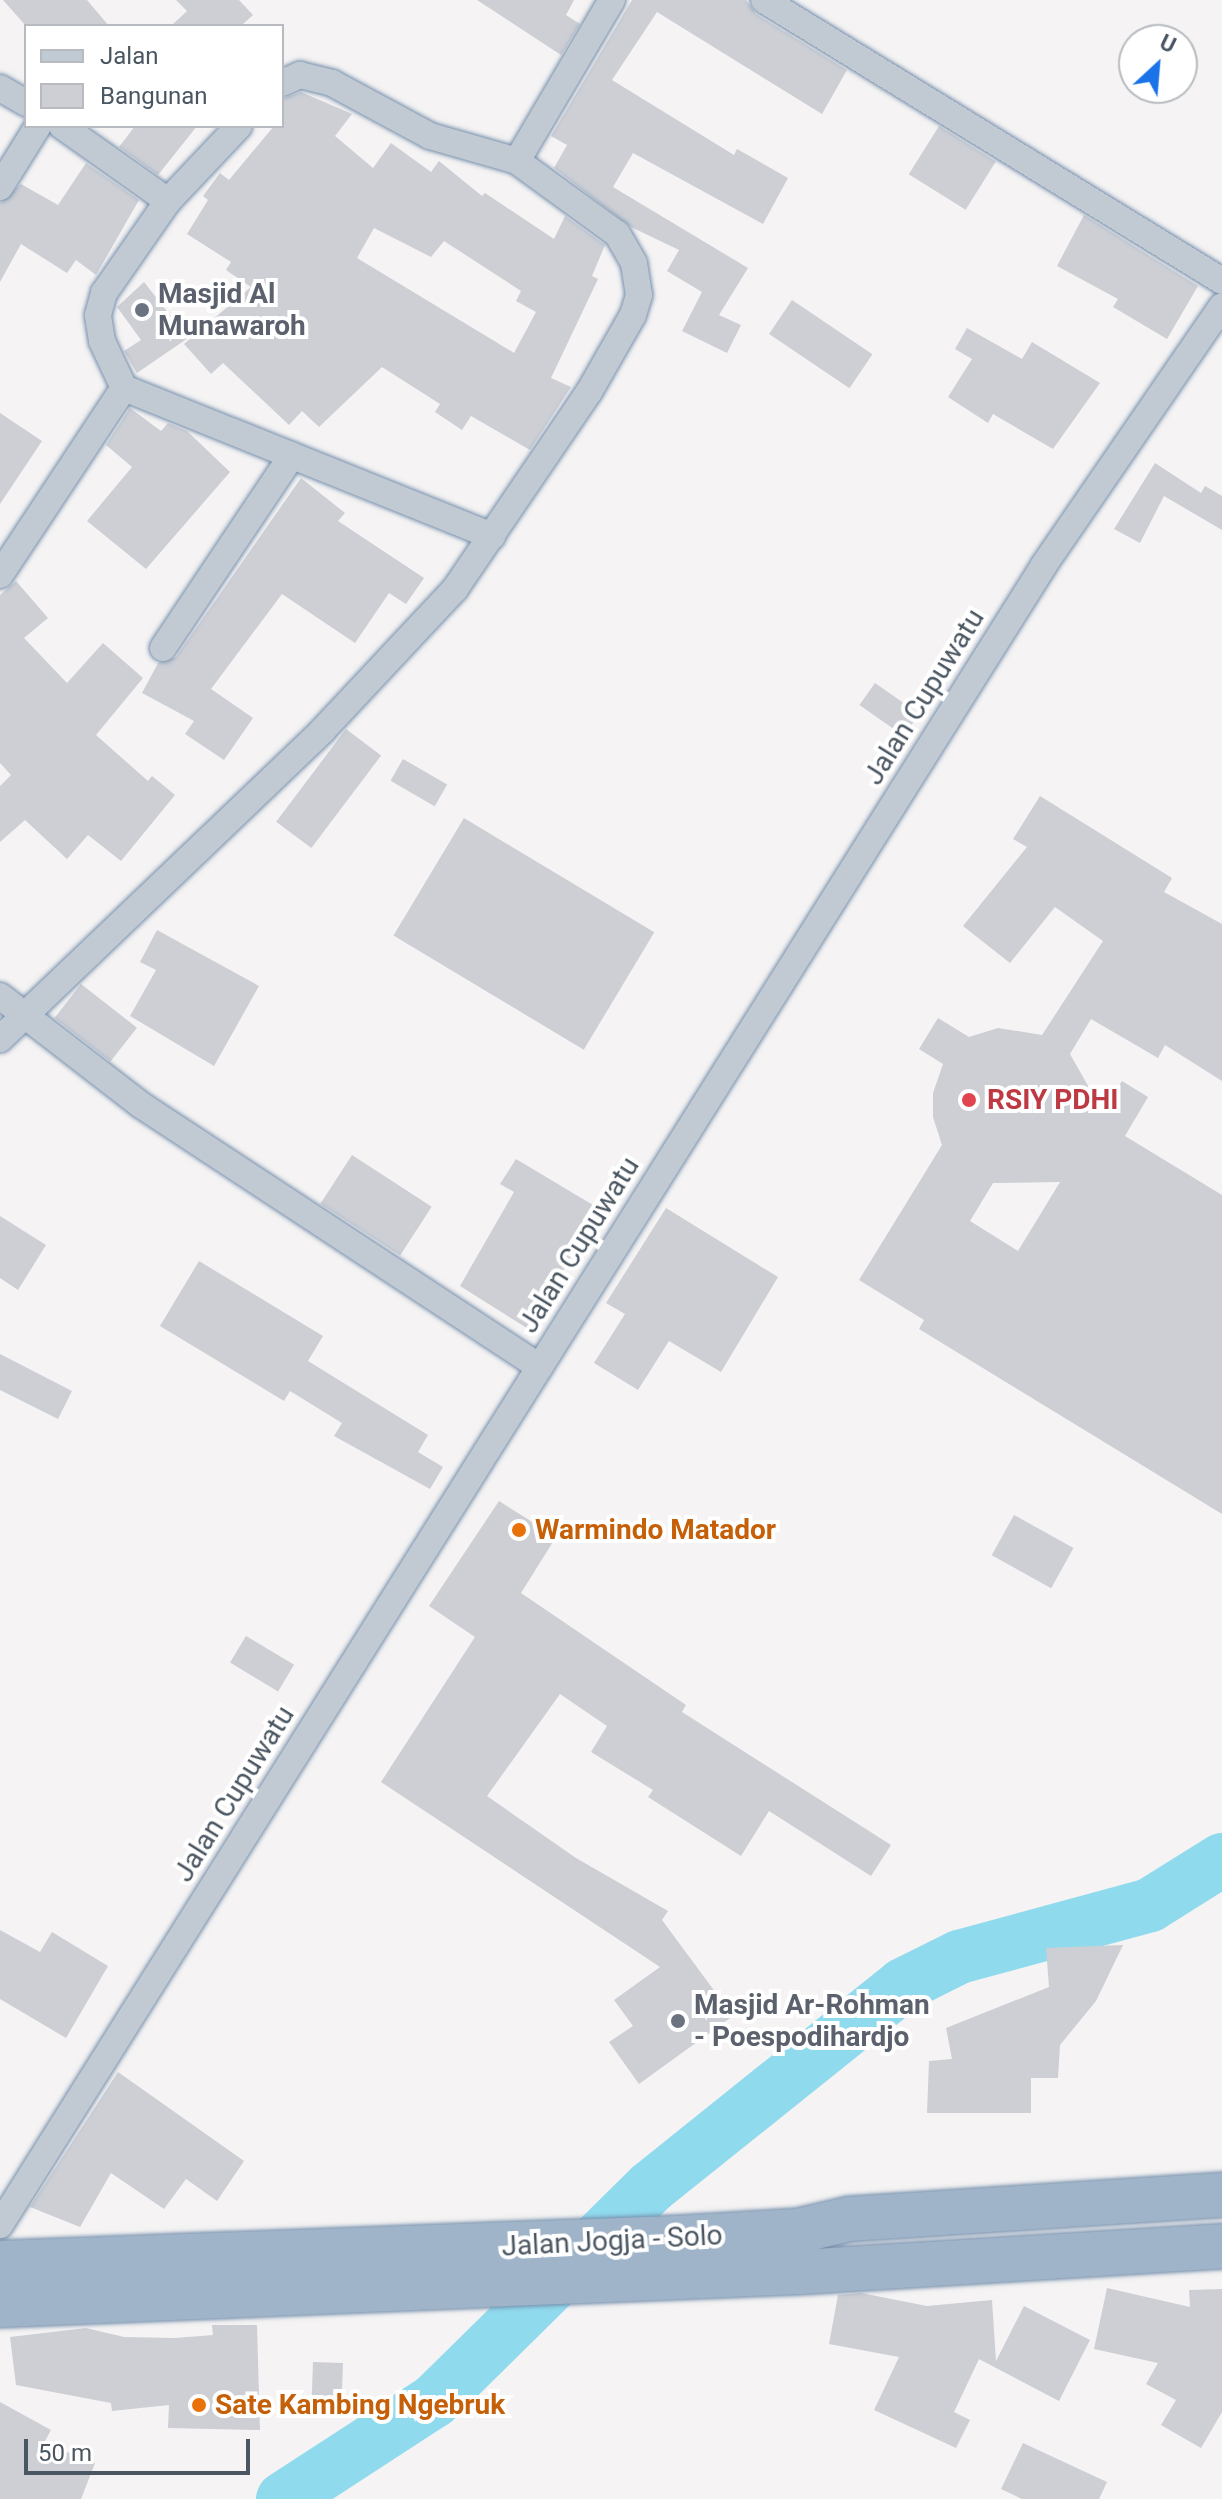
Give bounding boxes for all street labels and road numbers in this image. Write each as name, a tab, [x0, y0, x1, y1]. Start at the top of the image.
street label: Jalan Cupuwatu	[857, 603, 991, 791]
street label: Jalan Cupuwatu	[512, 1151, 646, 1339]
street label: Jalan Cupuwatu	[167, 1700, 301, 1888]
street label: Jalan Jogja - Solo	[501, 2218, 723, 2264]

